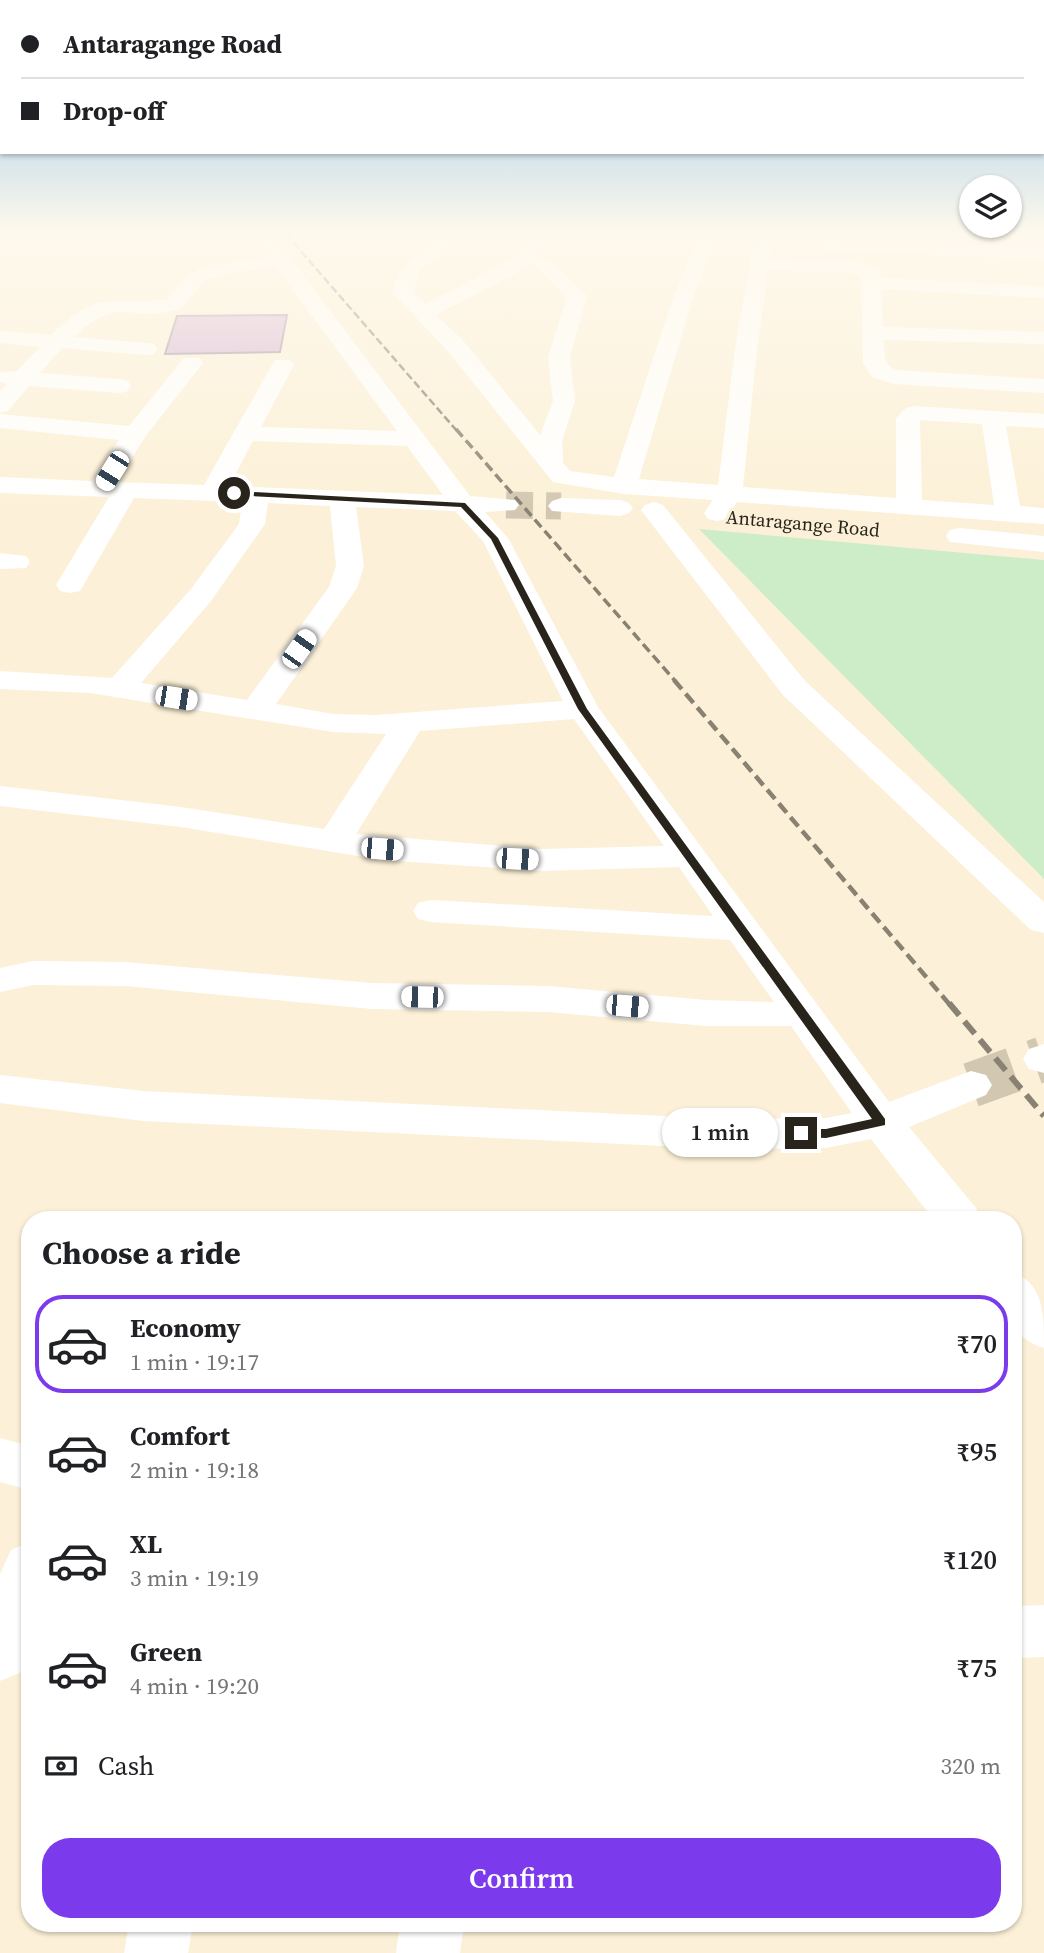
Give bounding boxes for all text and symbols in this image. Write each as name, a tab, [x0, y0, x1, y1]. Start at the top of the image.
text: Antaragange Road	[63, 26, 282, 62]
text: Drop-off	[63, 93, 165, 129]
map controls	[959, 175, 1022, 238]
button: layers	[959, 175, 1022, 238]
car	[92, 448, 133, 494]
route start	[218, 477, 250, 509]
street label: Antaragange Road	[725, 503, 881, 543]
car	[279, 626, 320, 672]
car	[154, 684, 199, 712]
car	[361, 837, 404, 861]
car	[496, 847, 539, 871]
car	[401, 986, 444, 1008]
car	[606, 994, 649, 1018]
callout: 1 min	[661, 1108, 776, 1158]
text: 1 min	[690, 1116, 750, 1148]
route end	[785, 1117, 817, 1149]
text: Choose a ride	[42, 1231, 241, 1275]
text: Economy	[130, 1310, 241, 1346]
icon: car	[46, 1313, 109, 1376]
text: ₹70	[956, 1326, 997, 1362]
text: 1 min · 19:17	[130, 1346, 259, 1378]
text: Comfort	[130, 1418, 230, 1454]
icon: car	[46, 1421, 109, 1484]
text: ₹95	[956, 1434, 997, 1470]
text: 2 min · 19:18	[130, 1454, 259, 1486]
text: XL	[130, 1526, 162, 1562]
icon: car	[46, 1529, 109, 1592]
text: ₹120	[943, 1542, 997, 1578]
text: 3 min · 19:19	[130, 1562, 259, 1594]
text: Green	[130, 1634, 202, 1670]
icon: car	[46, 1637, 109, 1700]
text: ₹75	[956, 1650, 997, 1686]
text: 4 min · 19:20	[130, 1670, 259, 1702]
icon: cash	[42, 1747, 80, 1785]
text: Cash	[98, 1748, 154, 1784]
text: 320 m	[940, 1750, 1001, 1782]
button: Confirm	[42, 1838, 1001, 1918]

